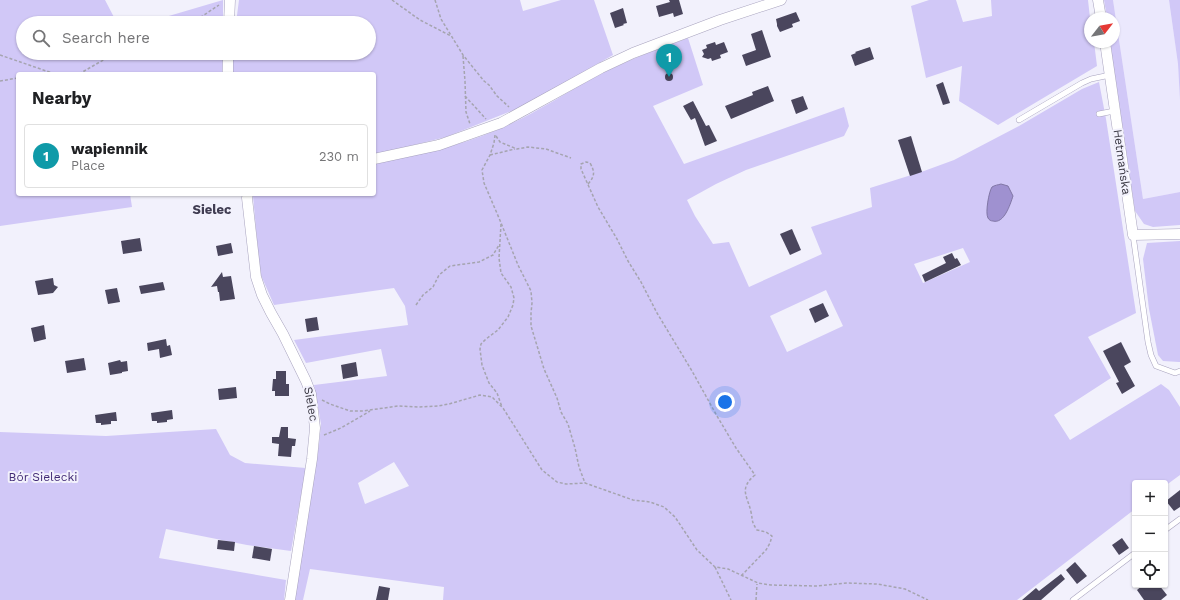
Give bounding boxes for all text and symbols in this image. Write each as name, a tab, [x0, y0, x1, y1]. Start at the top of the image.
north arrow	[1084, 12, 1120, 48]
search box	[16, 16, 376, 60]
icon: search	[30, 27, 52, 49]
text: Search here	[62, 29, 150, 47]
pin: 1	[656, 44, 682, 77]
text: Nearby	[32, 88, 91, 108]
street label: Hetmańska	[1110, 128, 1134, 196]
text: wapiennik	[71, 140, 148, 158]
text: 1	[43, 149, 49, 164]
text: 230 m	[319, 149, 359, 164]
text: Place	[71, 158, 105, 173]
district label: Sielec	[193, 202, 232, 217]
street label: Sielec	[301, 386, 321, 423]
your location	[715, 392, 735, 412]
park label: Bór Sielecki	[9, 470, 77, 484]
map controls	[1132, 480, 1168, 588]
button: +	[1132, 480, 1168, 516]
button: −	[1132, 516, 1168, 552]
button: locate	[1132, 552, 1168, 588]

